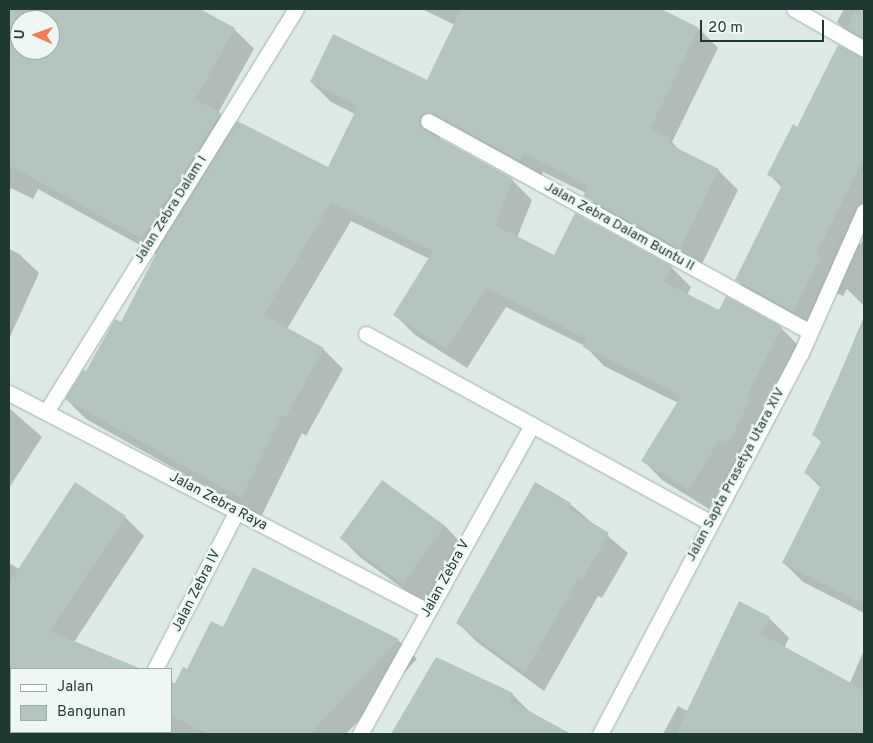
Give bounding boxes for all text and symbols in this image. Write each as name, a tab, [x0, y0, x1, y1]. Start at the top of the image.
north arrow	[10, 10, 60, 60]
scale bar	[703, 10, 827, 42]
text: 20 m	[708, 19, 743, 38]
text: U	[12, 29, 29, 40]
street label: Jalan Zebra Dalam I	[131, 153, 211, 267]
street label: Jalan Zebra Dalam Buntu II	[541, 179, 697, 275]
street label: Jalan Sapta Prasetya Utara XIV	[683, 385, 789, 565]
street label: Jalan Zebra Raya	[166, 469, 270, 535]
street label: Jalan Zebra V	[418, 537, 474, 621]
street label: Jalan Zebra IV	[169, 547, 225, 635]
legend	[10, 668, 172, 733]
text: Jalan	[57, 678, 94, 697]
text: Bangunan	[57, 703, 126, 722]

